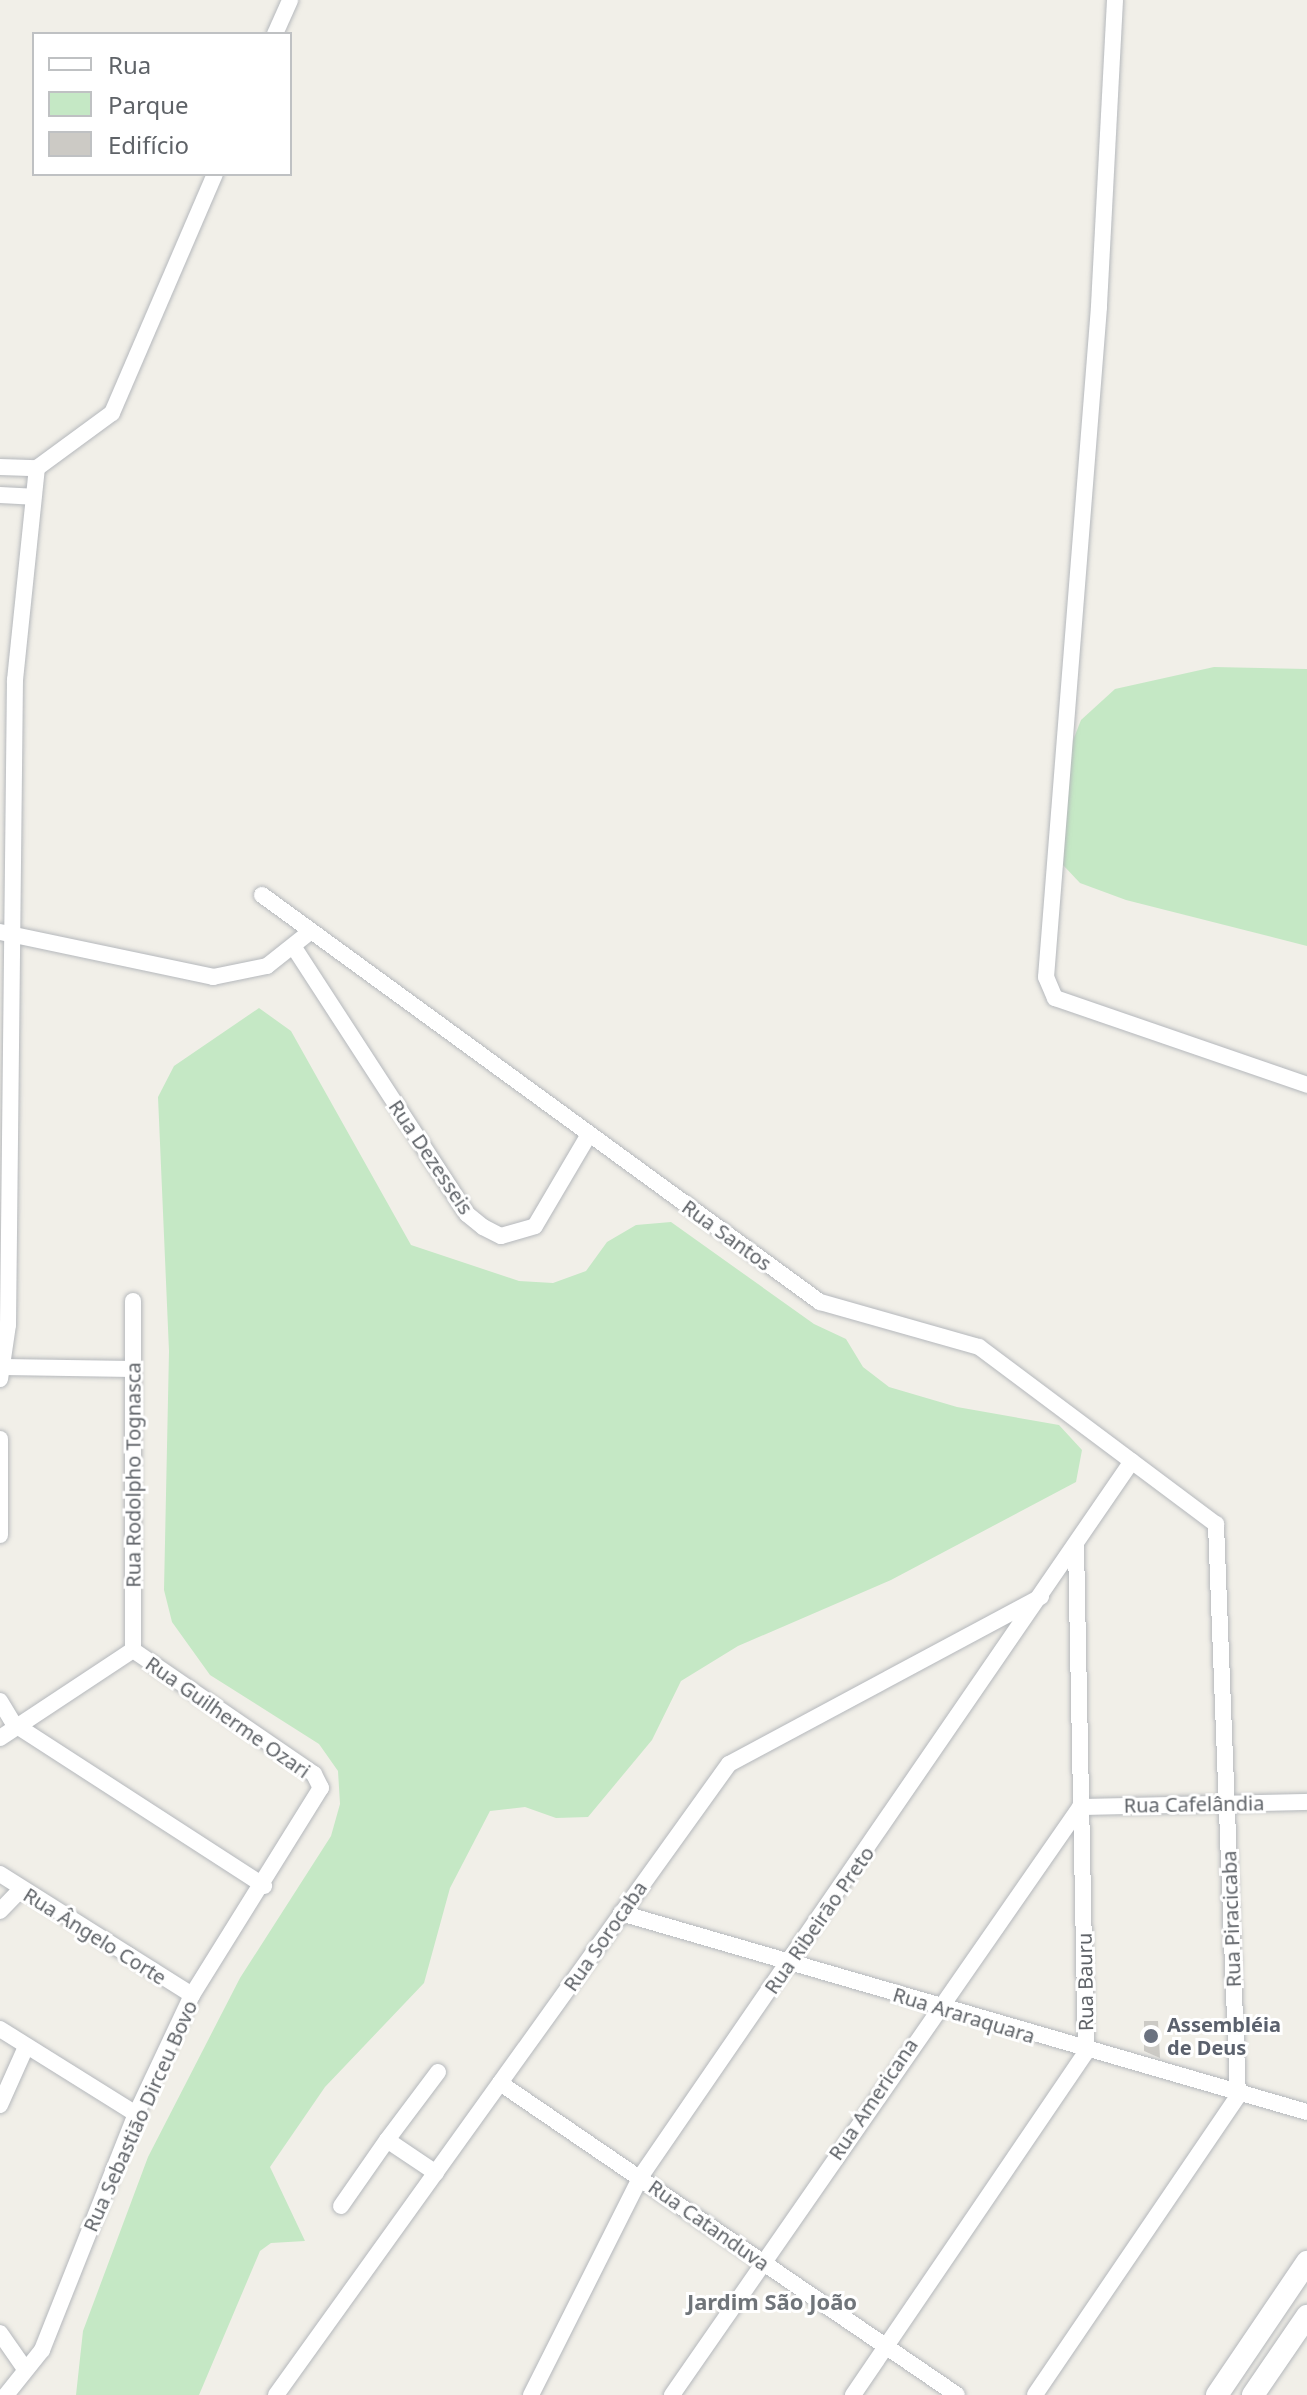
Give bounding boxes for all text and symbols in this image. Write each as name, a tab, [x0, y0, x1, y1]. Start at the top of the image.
legend	[32, 32, 292, 176]
text: Rua	[108, 48, 151, 81]
text: Parque	[108, 88, 189, 121]
text: Edifício	[108, 128, 189, 161]
street label: Rua Dezesseis	[384, 1095, 478, 1219]
street label: Rua Santos	[678, 1195, 776, 1275]
street label: Rua Rodolpho Tognasca	[121, 1362, 145, 1588]
street label: Rua Guilherme Ozari	[141, 1651, 315, 1783]
street label: Rua Cafelândia	[1123, 1791, 1265, 1817]
street label: Rua Ribeirão Preto	[759, 1842, 879, 1998]
street label: Rua Piracicaba	[1217, 1850, 1245, 1988]
street label: Rua Sorocaba	[558, 1876, 652, 1996]
street label: Rua Ângelo Corte	[19, 1882, 171, 1990]
street label: Rua Bauru	[1072, 1933, 1098, 2031]
street label: Rua Araraquara	[890, 1982, 1038, 2048]
street label: Rua Sebastião Dirceu Bovo	[78, 1997, 202, 2235]
place label: Assembléia de Deus	[1167, 2012, 1281, 2059]
marker: Assembléia de Deus	[1142, 2027, 1160, 2045]
street label: Rua Americana	[823, 2034, 923, 2164]
street label: Rua Catanduva	[644, 2174, 774, 2276]
district label: Jardim São João	[687, 2289, 857, 2315]

